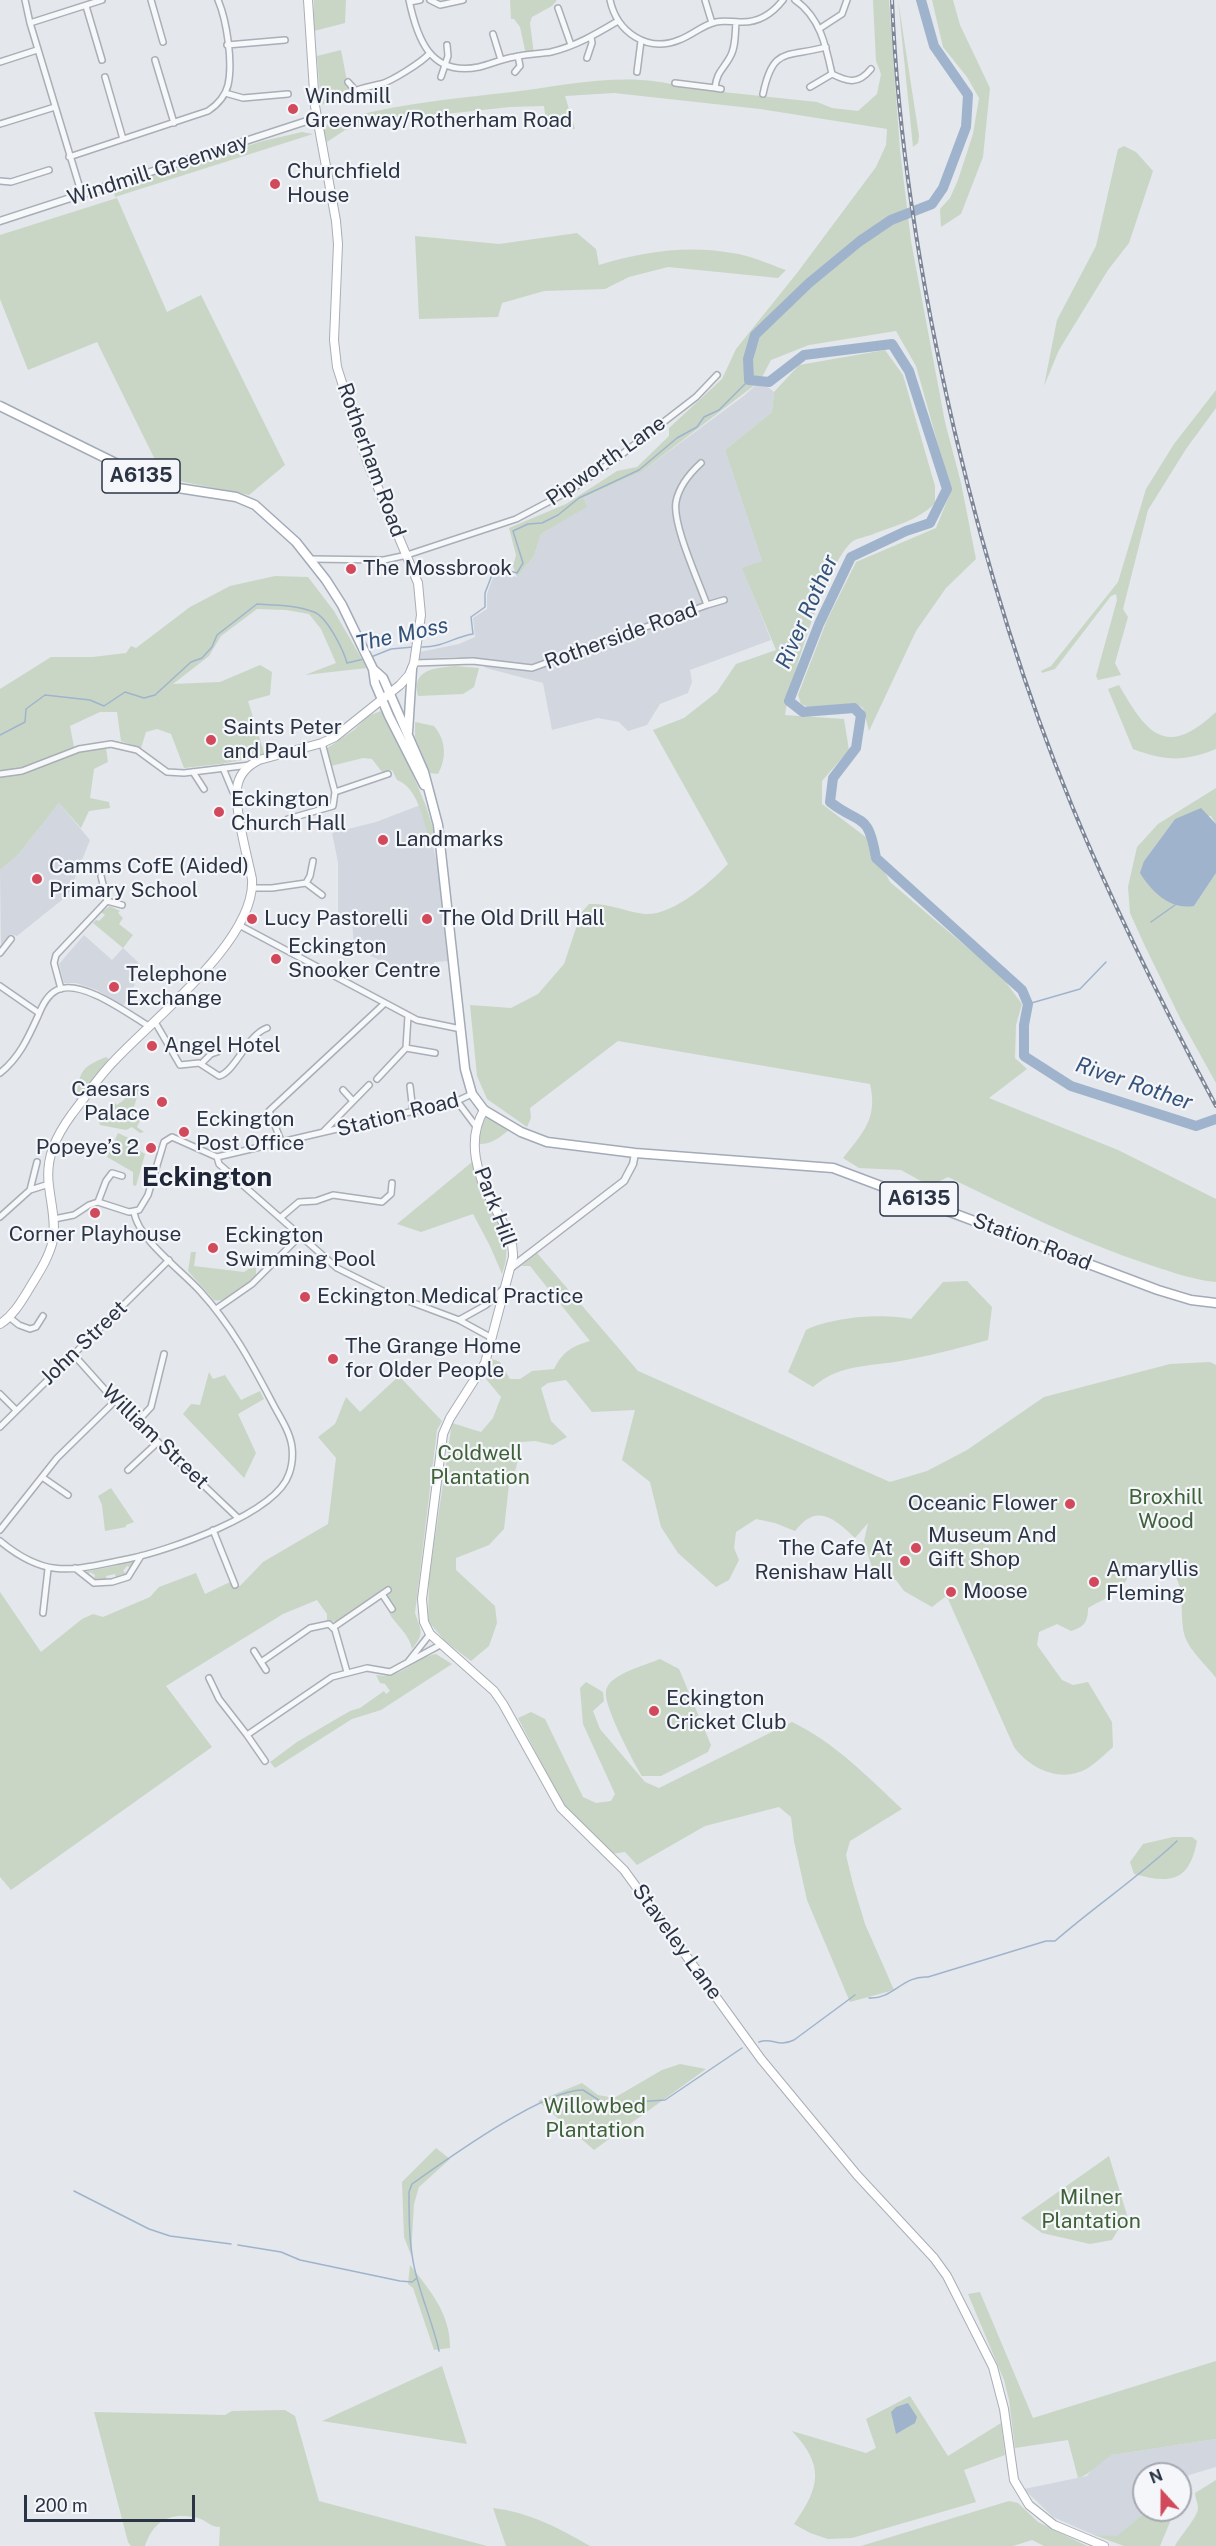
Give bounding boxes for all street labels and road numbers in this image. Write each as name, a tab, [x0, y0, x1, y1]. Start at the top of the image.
street label: Windmill Greenway	[64, 129, 252, 211]
street label: Rotherham Road	[331, 379, 411, 541]
street label: Pipworth Lane	[542, 411, 670, 511]
road number: A6135	[102, 459, 180, 493]
street label: Rotherside Road	[541, 597, 701, 675]
street label: Station Road	[334, 1088, 462, 1142]
street label: Park Hill	[468, 1163, 522, 1251]
road number: A6135	[880, 1182, 958, 1216]
street label: Station Road	[969, 1208, 1095, 1276]
street label: John Street	[35, 1295, 133, 1391]
street label: William Street	[96, 1380, 214, 1494]
street label: Staveley Lane	[627, 1879, 727, 2005]

